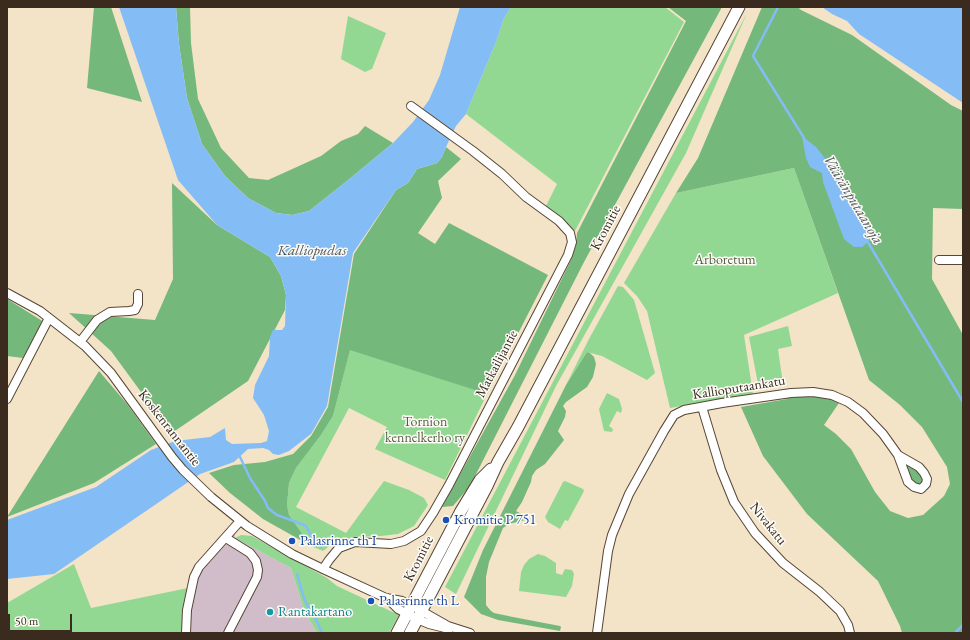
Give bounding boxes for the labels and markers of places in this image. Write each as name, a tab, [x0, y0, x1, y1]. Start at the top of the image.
place label: Kromitie P 751	[454, 512, 536, 528]
marker: Kromitie P 751	[441, 515, 451, 525]
place label: Palasrinne th I	[300, 533, 376, 549]
marker: Palasrinne th I	[287, 536, 297, 546]
place label: Palasrinne th L	[379, 593, 459, 609]
marker: Palasrinne th L	[366, 596, 376, 606]
place label: Rantakartano	[278, 604, 352, 620]
marker: Rantakartano	[265, 607, 275, 617]

